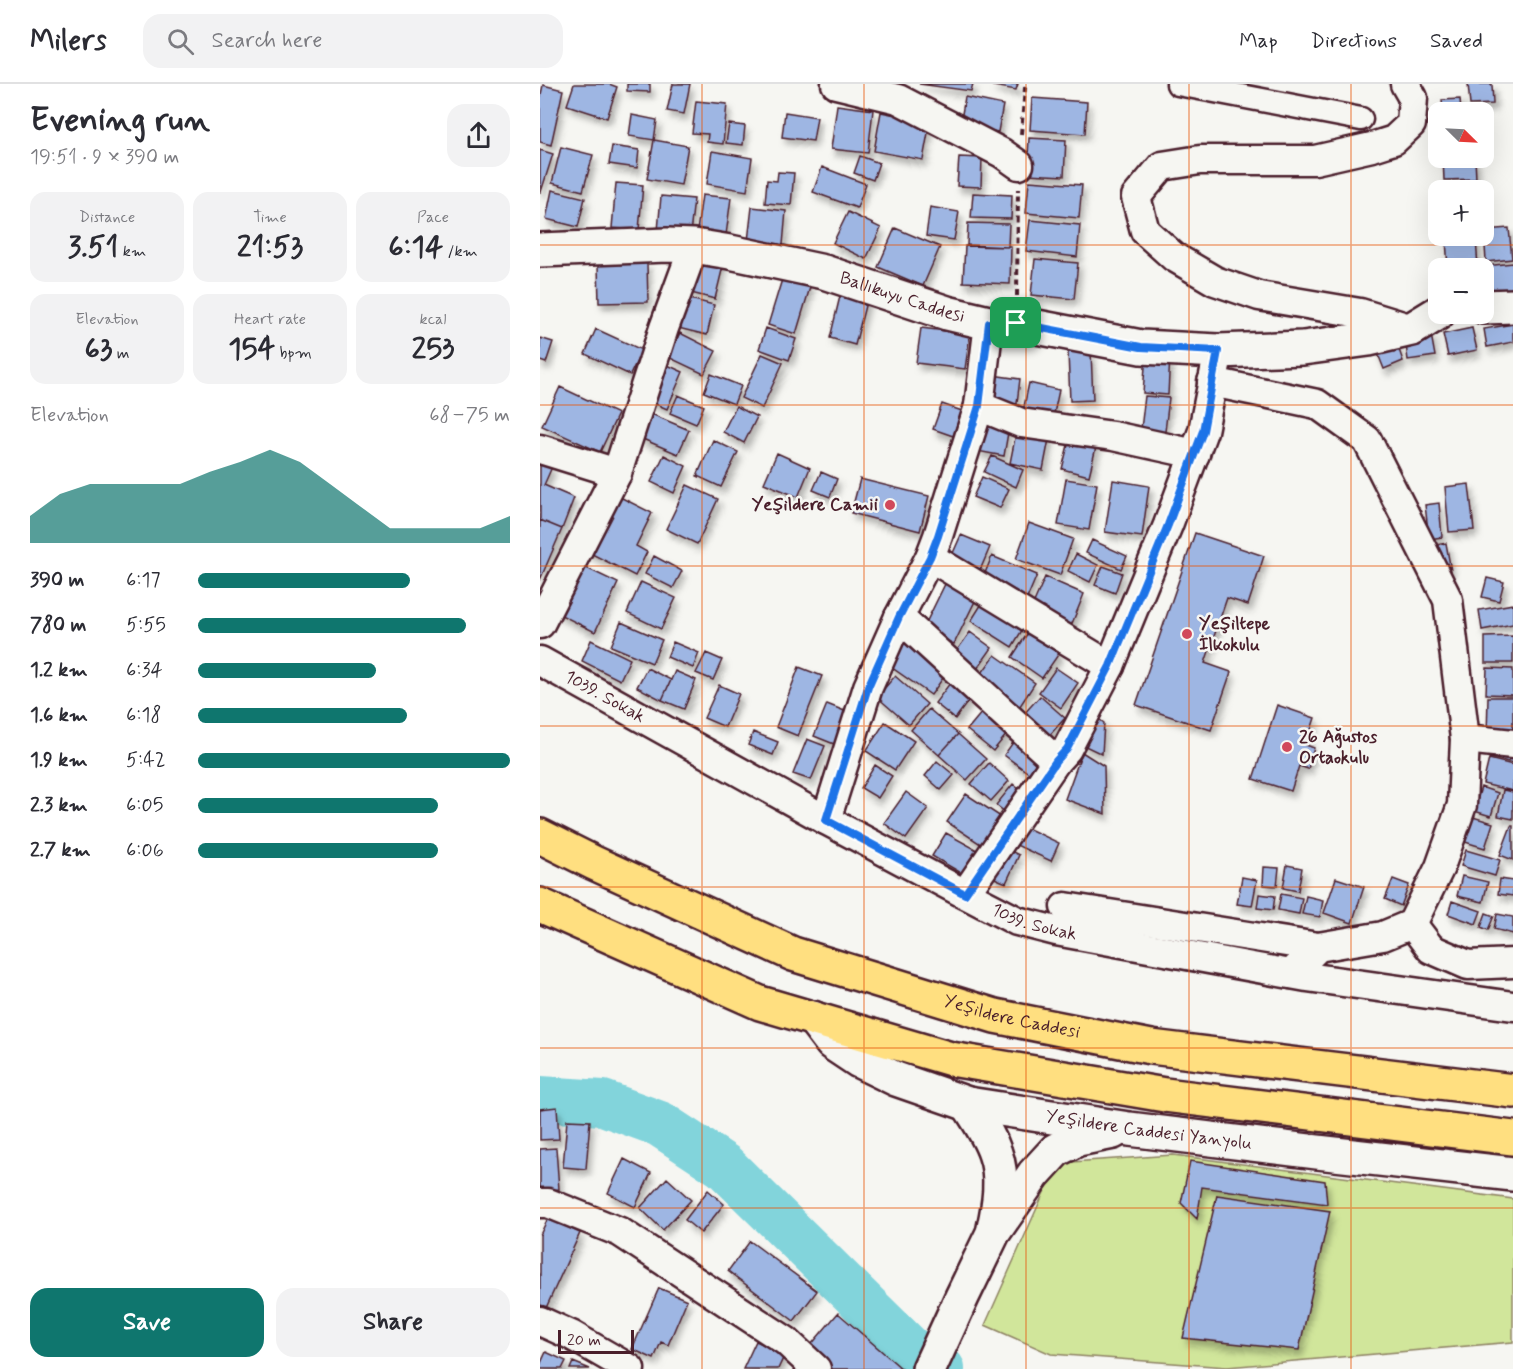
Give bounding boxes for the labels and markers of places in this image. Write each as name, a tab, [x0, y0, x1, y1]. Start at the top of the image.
pin	[990, 297, 1041, 348]
place label: Yeşildere Camii	[752, 493, 878, 517]
marker: Yeşildere Camii	[883, 498, 897, 512]
place label: Yeşiltepe İlkokulu	[1199, 612, 1271, 657]
marker: Yeşiltepe İlkokulu	[1180, 627, 1194, 641]
place label: 26 Ağustos Ortaokulu	[1299, 725, 1377, 770]
marker: 26 Ağustos Ortaokulu	[1280, 740, 1294, 754]

